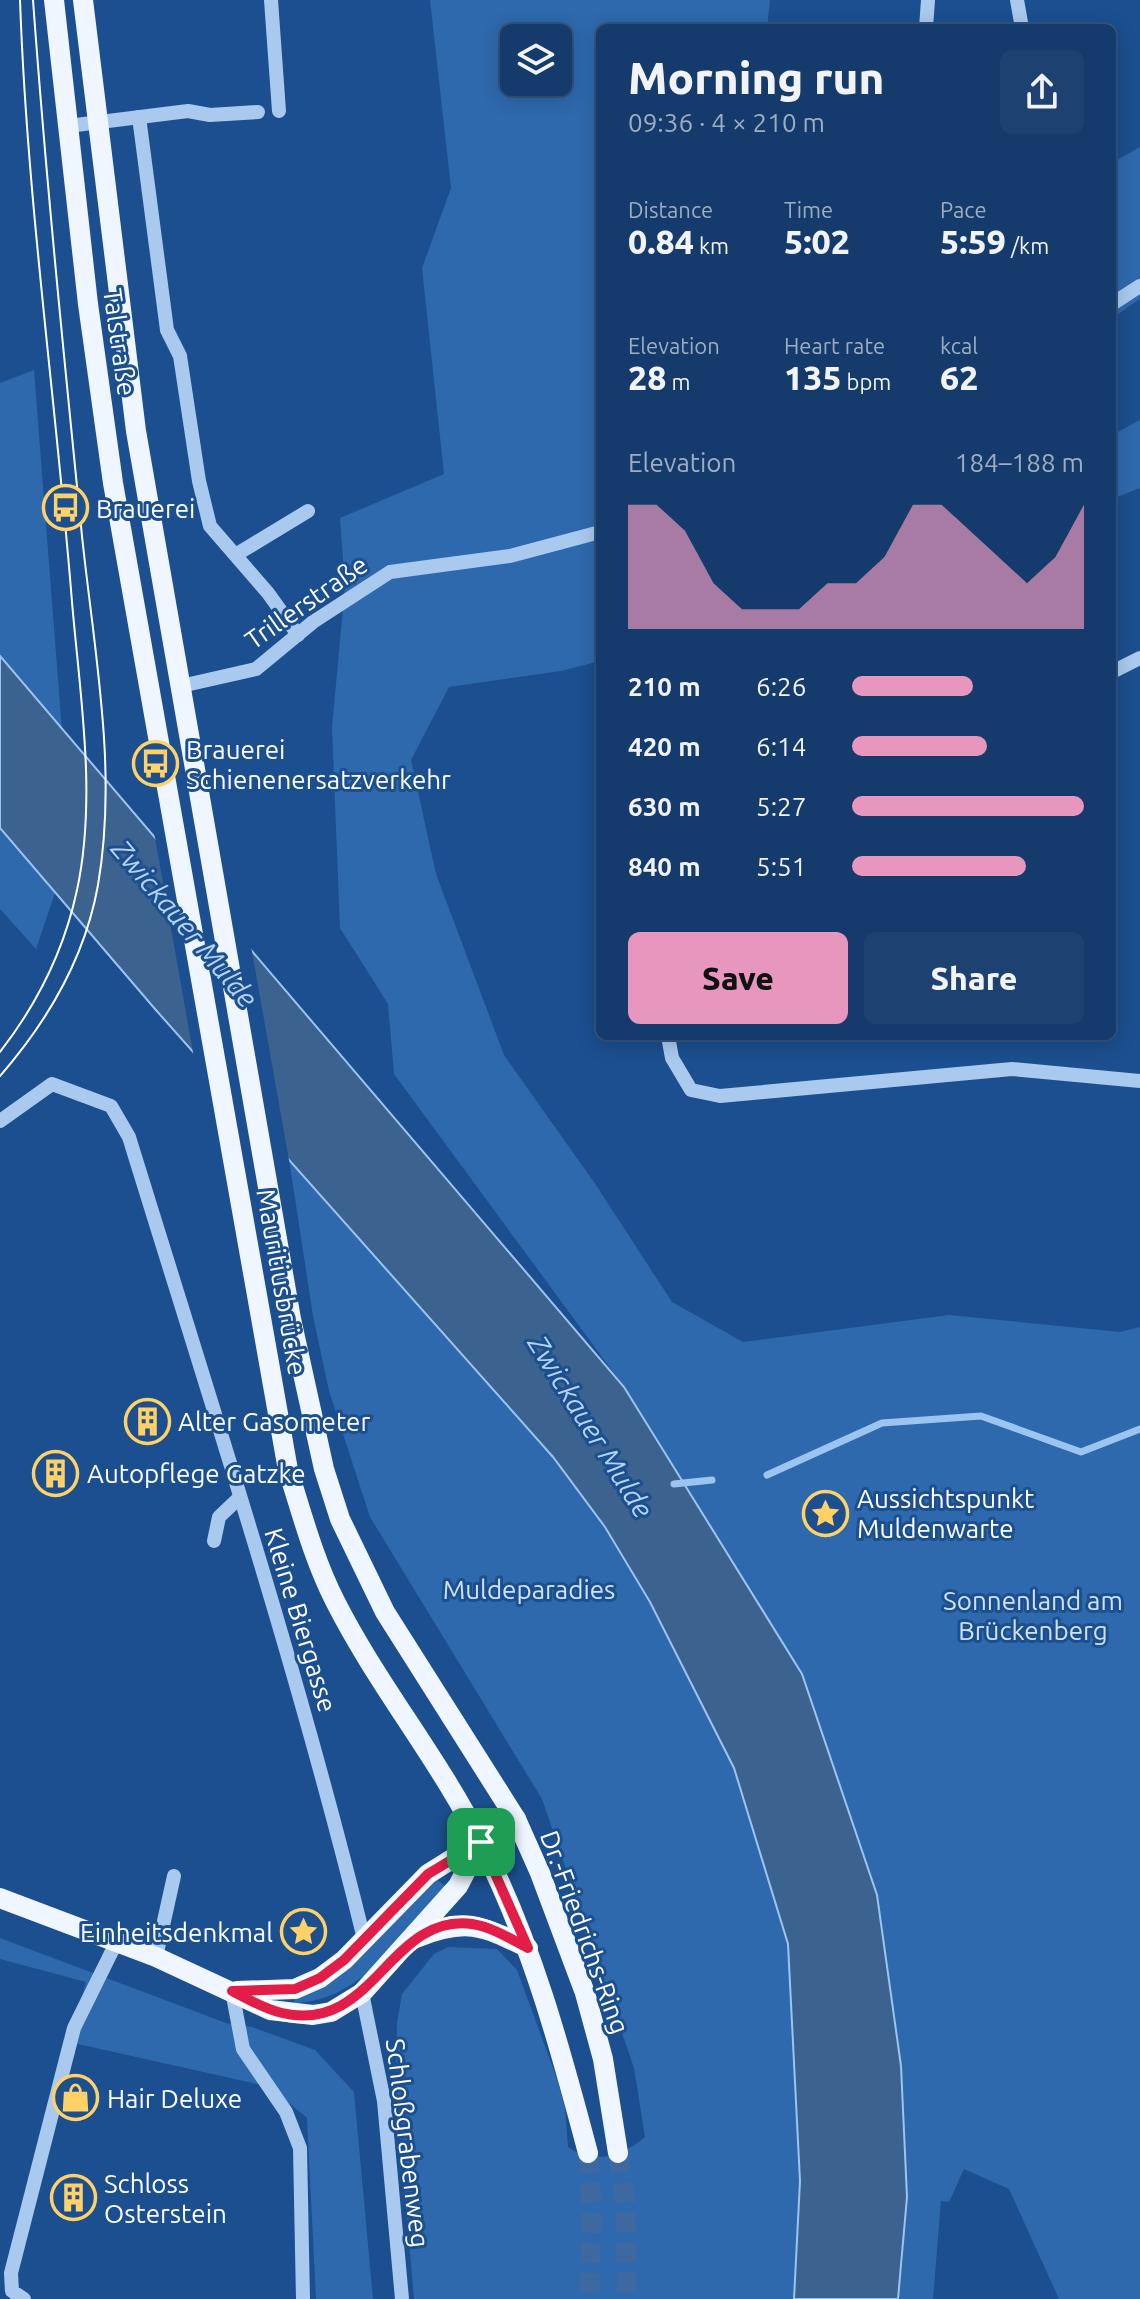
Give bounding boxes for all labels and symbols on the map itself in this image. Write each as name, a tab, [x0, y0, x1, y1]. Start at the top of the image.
street label: Talstraße	[98, 286, 142, 398]
bus stop icon: Brauerei	[41, 484, 89, 532]
place label: Brauerei	[96, 494, 195, 523]
street label: Trillerstraße	[239, 549, 373, 655]
place label: Brauerei Schienenersatzverkehr	[186, 735, 451, 794]
bus stop icon: Brauerei Schienenersatzverkehr	[131, 740, 179, 788]
water label: Zwickauer Mulde	[105, 832, 264, 1013]
street label: Mauritiusbrücke	[251, 1187, 313, 1377]
water label: Zwickauer Mulde	[522, 1328, 660, 1523]
building icon: Alter Gasometer	[123, 1397, 171, 1445]
place label: Alter Gasometer	[178, 1407, 370, 1436]
building icon: Autopflege Gatzke	[32, 1449, 80, 1497]
place label: Autopflege Gatzke	[87, 1459, 305, 1488]
place label: Aussichtspunkt Muldenwarte	[857, 1484, 1034, 1543]
place icon: Aussichtspunkt Muldenwarte	[802, 1489, 850, 1537]
street label: Kleine Biergasse	[259, 1525, 343, 1715]
park label: Muldeparadies	[443, 1575, 615, 1604]
park label: Sonnenland am Brückenberg	[943, 1586, 1123, 1645]
pin	[447, 1808, 515, 1876]
street label: Dr.-Friedrichs-Ring	[535, 1826, 635, 2038]
place icon: Einheitsdenkmal	[280, 1908, 328, 1956]
place label: Einheitsdenkmal	[80, 1918, 273, 1947]
street label: Schloßgrabenweg	[381, 2037, 435, 2249]
shop icon: Hair Deluxe	[52, 2074, 100, 2122]
place label: Hair Deluxe	[107, 2084, 242, 2113]
place label: Schloss Osterstein	[104, 2169, 227, 2228]
building icon: Schloss Osterstein	[49, 2174, 97, 2222]

